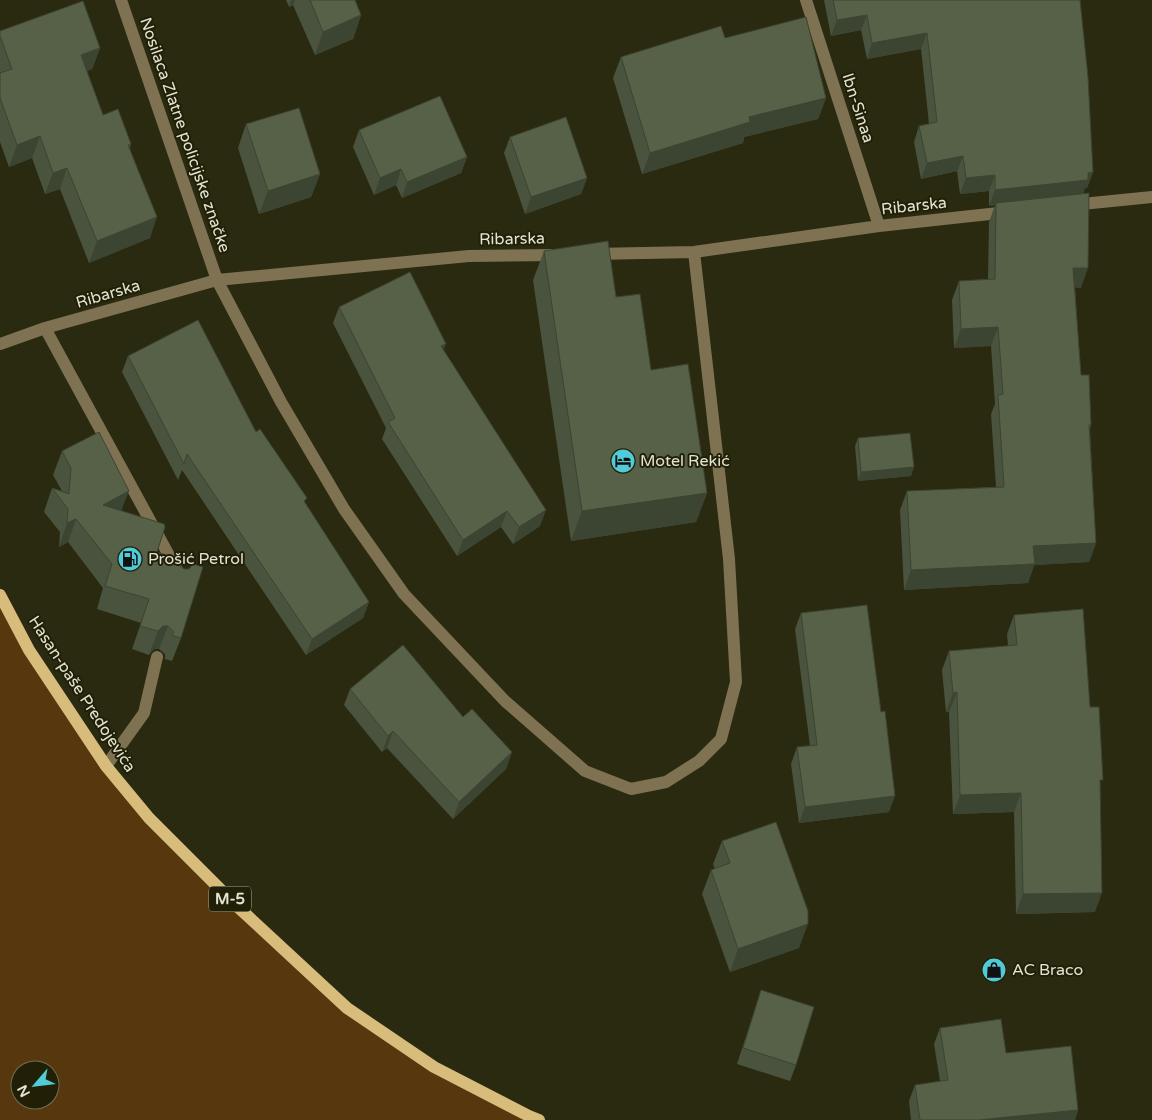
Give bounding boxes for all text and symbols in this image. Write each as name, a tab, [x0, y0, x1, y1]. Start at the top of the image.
street label: Nosilaca Zlatne policijske značke	[135, 15, 235, 255]
street label: Ibn-Sinaa	[837, 71, 879, 145]
street label: Ribarska	[880, 193, 948, 219]
street label: Ribarska	[479, 228, 545, 250]
street label: Ribarska	[74, 275, 142, 313]
hotel icon: Motel Rekić	[610, 448, 636, 474]
place label: Motel Rekić	[640, 451, 730, 471]
fuel station icon: Prošić Petrol	[117, 546, 143, 572]
place label: Prošić Petrol	[148, 549, 244, 569]
street label: Hasan-paše Predojevića	[24, 612, 140, 776]
road number: M-5	[209, 886, 251, 912]
shop icon: AC Braco	[981, 957, 1007, 983]
place label: AC Braco	[1012, 960, 1083, 980]
north arrow	[10, 1060, 60, 1110]
text: N	[14, 1082, 34, 1100]

